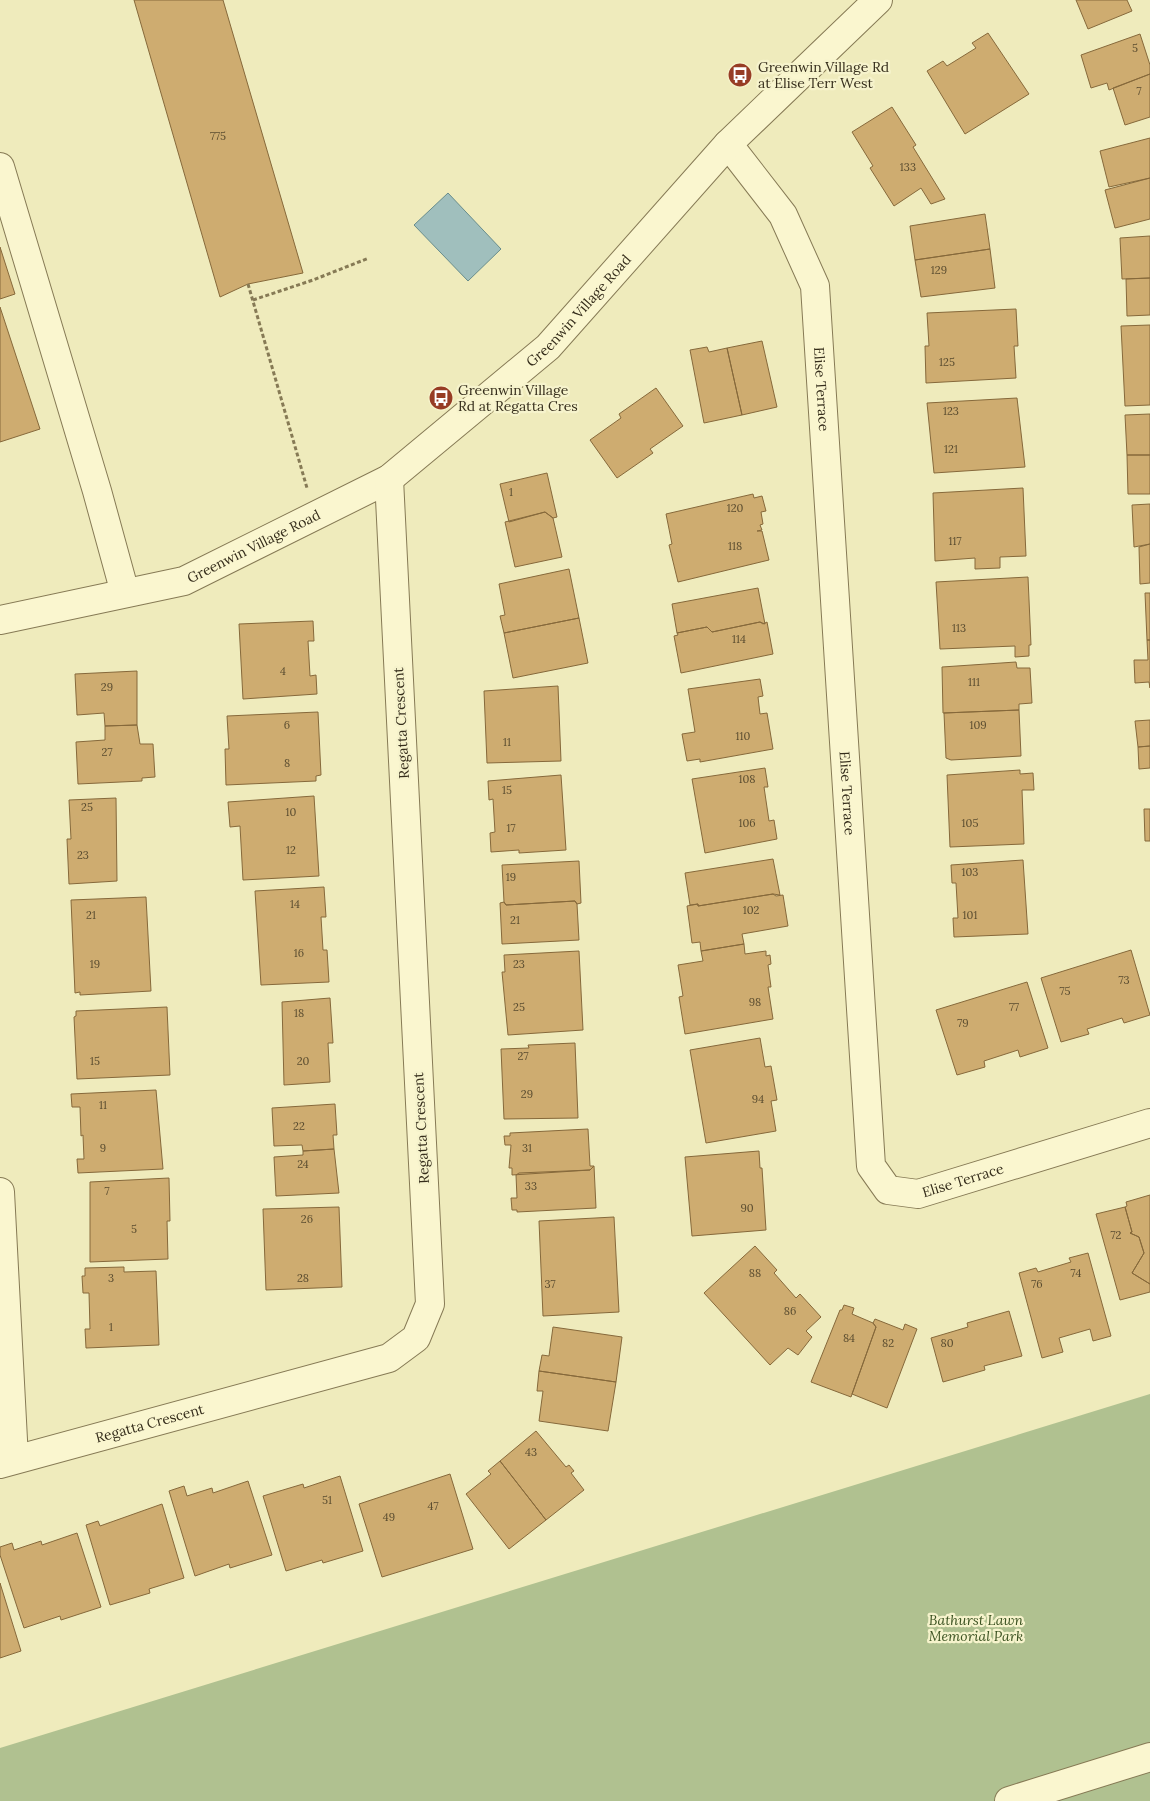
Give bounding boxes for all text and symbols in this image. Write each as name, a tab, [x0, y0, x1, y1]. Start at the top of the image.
house number: 5	[1132, 41, 1138, 55]
place label: Greenwin Village Rd at Elise Terr West	[758, 58, 889, 92]
bus stop icon: Greenwin Village Rd at Elise Terr West	[727, 62, 753, 88]
house number: 7	[1136, 84, 1142, 98]
house number: 775	[210, 129, 226, 143]
house number: 133	[900, 160, 916, 174]
street label: Greenwin Village Road	[522, 251, 635, 371]
house number: 129	[931, 263, 947, 277]
street label: Elise Terrace	[810, 346, 833, 432]
house number: 125	[939, 355, 955, 369]
place label: Greenwin Village Rd at Regatta Cres	[458, 381, 578, 415]
bus stop icon: Greenwin Village Rd at Regatta Cres	[428, 385, 454, 411]
house number: 123	[943, 404, 959, 418]
house number: 121	[944, 442, 958, 456]
house number: 1	[509, 485, 513, 499]
house number: 120	[727, 501, 744, 515]
street label: Greenwin Village Road	[184, 506, 323, 587]
house number: 117	[948, 534, 962, 548]
house number: 118	[728, 539, 742, 553]
house number: 113	[952, 621, 966, 635]
house number: 114	[732, 632, 746, 646]
house number: 4	[280, 664, 286, 678]
street label: Regatta Crescent	[389, 666, 413, 779]
house number: 111	[968, 675, 980, 689]
house number: 29	[101, 680, 113, 694]
house number: 6	[284, 718, 290, 732]
house number: 109	[969, 718, 987, 732]
house number: 110	[736, 729, 751, 743]
house number: 11	[503, 735, 511, 749]
house number: 27	[102, 745, 112, 759]
street label: Elise Terrace	[836, 751, 859, 836]
house number: 8	[284, 756, 290, 770]
house number: 108	[738, 772, 756, 786]
house number: 15	[502, 783, 512, 797]
house number: 25	[81, 800, 93, 814]
house number: 10	[286, 805, 297, 819]
house number: 106	[738, 816, 756, 830]
house number: 105	[962, 816, 978, 830]
house number: 17	[506, 821, 516, 835]
house number: 12	[286, 843, 296, 857]
house number: 23	[77, 848, 89, 862]
house number: 103	[962, 865, 978, 879]
house number: 19	[506, 870, 516, 884]
house number: 14	[290, 897, 300, 911]
house number: 102	[743, 903, 759, 917]
house number: 21	[86, 908, 96, 922]
house number: 101	[963, 908, 977, 922]
house number: 21	[510, 913, 520, 927]
house number: 16	[294, 946, 304, 960]
house number: 19	[90, 957, 100, 971]
house number: 23	[513, 957, 525, 971]
house number: 73	[1118, 973, 1130, 987]
house number: 75	[1059, 984, 1071, 998]
house number: 98	[749, 995, 761, 1009]
house number: 25	[513, 1000, 525, 1014]
house number: 77	[1009, 1000, 1019, 1014]
house number: 18	[294, 1006, 304, 1020]
house number: 79	[957, 1016, 969, 1030]
house number: 27	[518, 1049, 528, 1063]
house number: 15	[90, 1054, 100, 1068]
house number: 20	[297, 1054, 310, 1068]
street label: Regatta Crescent	[409, 1071, 433, 1184]
house number: 29	[521, 1087, 533, 1101]
house number: 94	[752, 1092, 764, 1106]
house number: 11	[99, 1098, 107, 1112]
house number: 22	[293, 1119, 305, 1133]
house number: 9	[100, 1141, 106, 1155]
house number: 31	[522, 1141, 532, 1155]
house number: 24	[297, 1157, 309, 1171]
street label: Elise Terrace	[920, 1159, 1006, 1201]
house number: 33	[525, 1179, 537, 1193]
house number: 7	[104, 1184, 110, 1198]
house number: 90	[740, 1201, 754, 1215]
house number: 26	[301, 1212, 313, 1226]
house number: 5	[131, 1222, 137, 1236]
house number: 72	[1111, 1228, 1122, 1242]
house number: 88	[749, 1266, 761, 1280]
house number: 74	[1071, 1266, 1081, 1280]
house number: 3	[108, 1271, 114, 1285]
house number: 28	[297, 1271, 309, 1285]
house number: 37	[545, 1277, 555, 1291]
house number: 76	[1031, 1277, 1043, 1291]
house number: 86	[784, 1304, 796, 1318]
house number: 1	[109, 1320, 113, 1334]
house number: 84	[843, 1331, 855, 1345]
house number: 82	[882, 1336, 894, 1350]
house number: 80	[940, 1336, 954, 1350]
street label: Regatta Crescent	[93, 1400, 206, 1447]
house number: 43	[525, 1445, 537, 1459]
house number: 51	[322, 1493, 332, 1507]
house number: 47	[427, 1499, 439, 1513]
house number: 49	[383, 1510, 395, 1524]
park label: Bathurst Lawn Memorial Park	[929, 1611, 1024, 1645]

